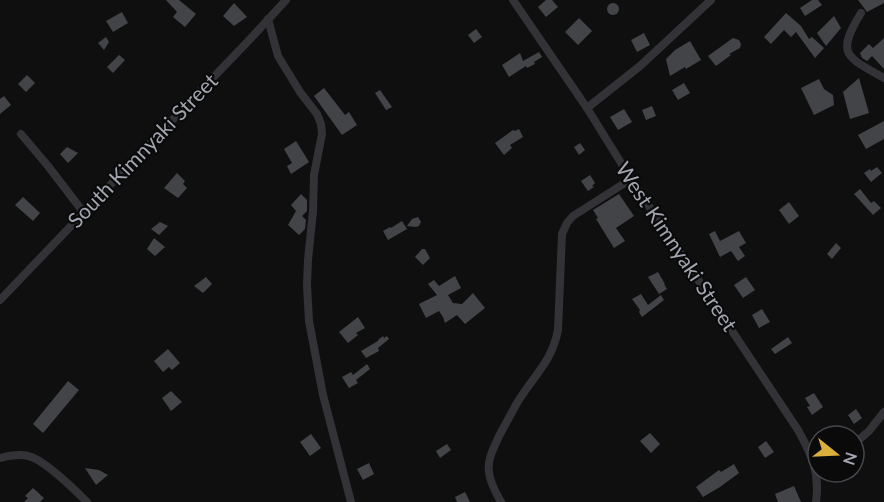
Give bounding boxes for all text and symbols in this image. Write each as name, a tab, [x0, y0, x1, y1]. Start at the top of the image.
street label: South Kimnyaki Street	[62, 67, 222, 232]
street label: West Kimnyaki Street	[611, 157, 743, 336]
north arrow	[806, 424, 866, 484]
text: N	[840, 450, 862, 468]

